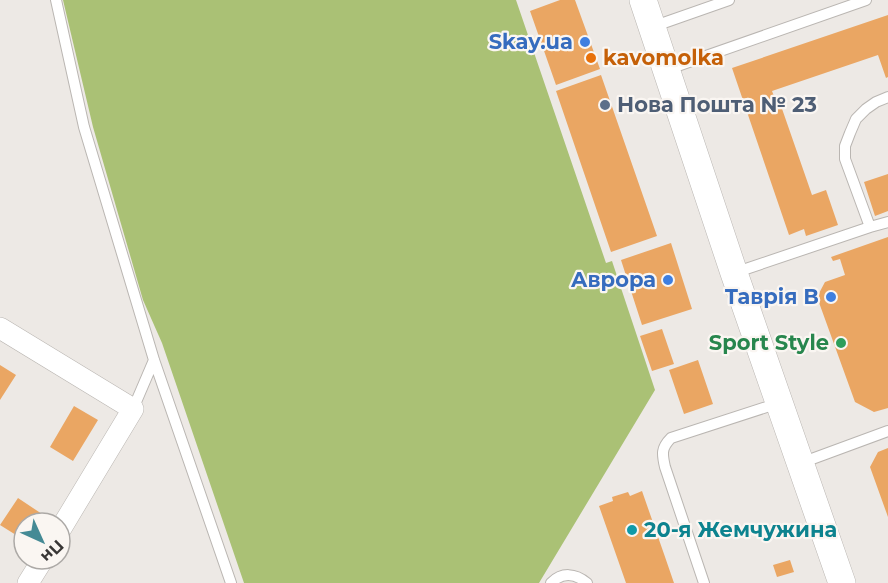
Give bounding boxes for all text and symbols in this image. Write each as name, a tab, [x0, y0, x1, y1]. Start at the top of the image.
place label: Skay.ua	[489, 29, 573, 54]
marker: Skay.ua	[578, 35, 592, 49]
place label: kavomolka	[603, 45, 724, 70]
marker: kavomolka	[584, 51, 598, 65]
place label: Нова Пошта № 23	[617, 92, 817, 117]
marker: Нова Пошта № 23	[598, 98, 612, 112]
place label: Аврора	[571, 267, 656, 292]
marker: Аврора	[661, 273, 675, 287]
place label: Таврія В	[725, 284, 819, 309]
marker: Таврія В	[824, 290, 838, 304]
place label: Sport Style	[709, 330, 829, 355]
marker: Sport Style	[834, 336, 848, 350]
north arrow	[12, 511, 72, 571]
place label: 20-я Жемчужина	[644, 517, 837, 542]
marker: 20-я Жемчужина	[625, 523, 639, 537]
text: Пн	[37, 536, 67, 566]

